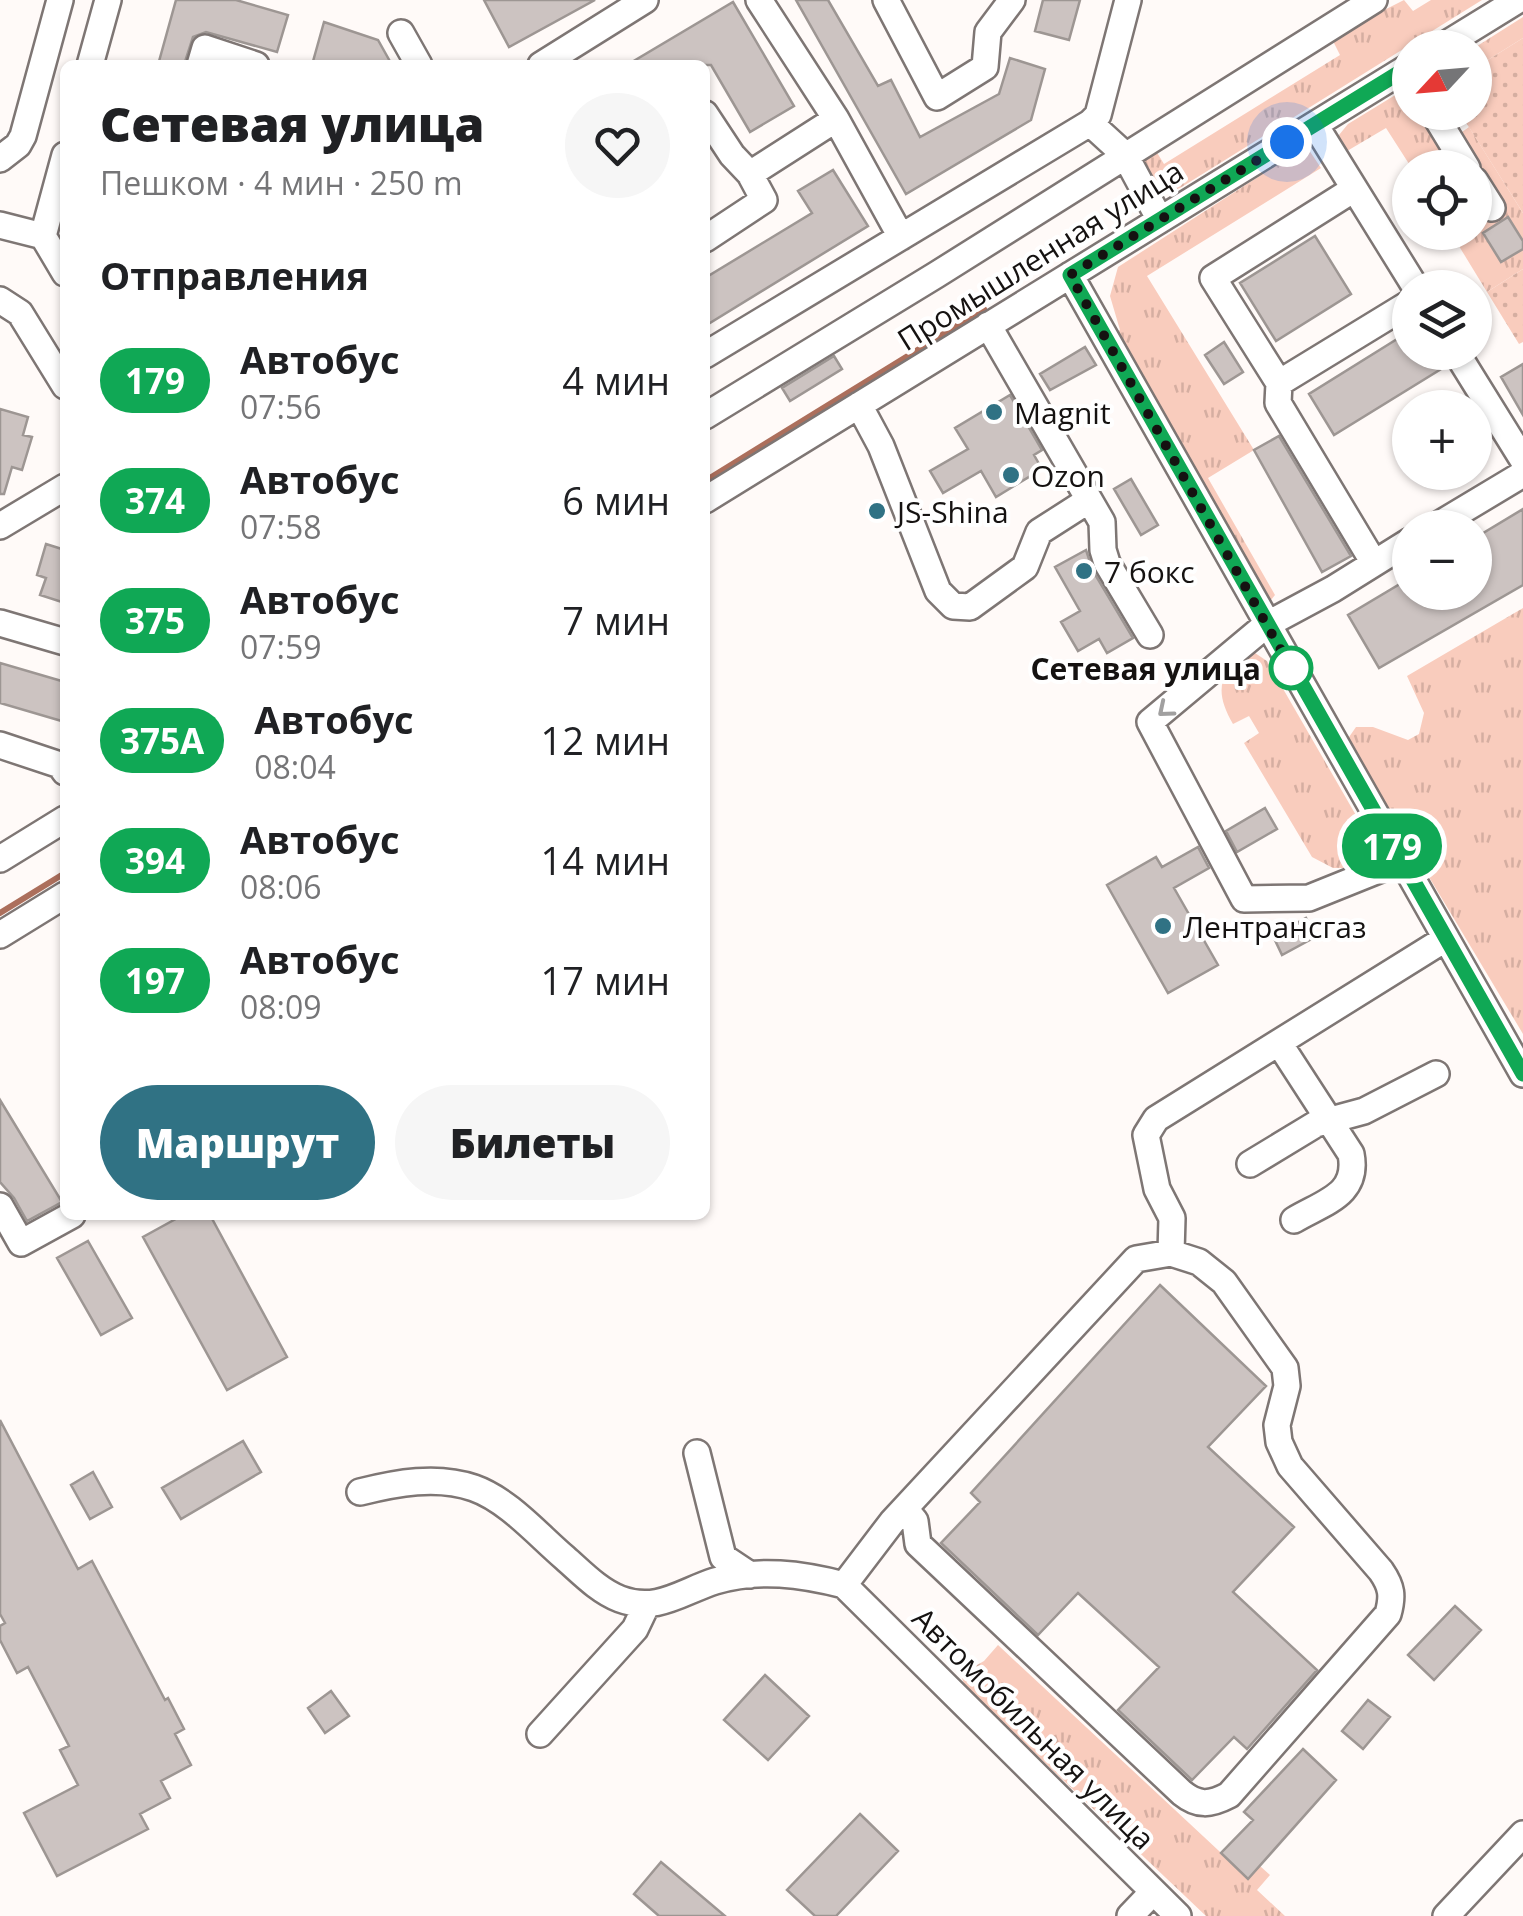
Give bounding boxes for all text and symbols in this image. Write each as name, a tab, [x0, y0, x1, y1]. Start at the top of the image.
north arrow	[1392, 30, 1492, 130]
map controls	[1392, 30, 1492, 610]
text: Сетевая улица	[100, 91, 484, 156]
button: heart	[565, 93, 670, 198]
your location	[1262, 117, 1312, 167]
street label: Промышленная улица	[889, 150, 1191, 360]
button: locate	[1392, 150, 1492, 250]
text: Пешком · 4 мин · 250 m	[100, 161, 463, 204]
text: Отправления	[100, 249, 369, 301]
button: layers	[1392, 270, 1492, 370]
text: Автобус	[240, 333, 399, 385]
text: 4 мин	[562, 354, 670, 406]
text: 179	[125, 357, 185, 404]
text: 07:56	[240, 385, 322, 428]
button: +	[1392, 390, 1492, 490]
place label: Magnit	[1014, 392, 1111, 433]
marker: Magnit	[983, 401, 1005, 423]
text: Автобус	[240, 453, 399, 505]
place label: Ozon	[1031, 455, 1105, 496]
marker: Ozon	[1000, 464, 1022, 486]
text: 6 мин	[562, 474, 670, 526]
text: 374	[125, 477, 185, 524]
place label: JS-Shina	[894, 491, 1009, 532]
marker: JS-Shina	[866, 500, 888, 522]
text: 07:58	[240, 505, 322, 548]
button: −	[1392, 510, 1492, 610]
place label: 7 бокс	[1104, 551, 1195, 592]
marker: 7 бокс	[1073, 560, 1095, 582]
text: Автобус	[240, 573, 399, 625]
text: 7 мин	[562, 594, 670, 646]
text: 375	[125, 597, 185, 644]
text: 07:59	[240, 625, 322, 668]
marker: Сетевая улица	[1270, 647, 1312, 689]
place label: Сетевая улица	[1030, 648, 1261, 689]
text: Автобус	[254, 693, 414, 745]
one-way arrow	[1158, 699, 1176, 717]
text: 12 мин	[541, 714, 670, 766]
text: 375А	[120, 717, 204, 764]
text: 08:04	[254, 745, 336, 788]
text: Автобус	[240, 813, 399, 865]
line badge: 179	[1334, 814, 1450, 878]
text: 179	[1362, 823, 1422, 870]
text: 14 мин	[541, 834, 670, 886]
text: 394	[125, 837, 185, 884]
text: 08:06	[240, 865, 322, 908]
place label: Лентрансгаз	[1183, 906, 1367, 947]
marker: Лентрансгаз	[1152, 915, 1174, 937]
text: Автобус	[240, 933, 399, 985]
text: 17 мин	[541, 954, 670, 1006]
text: 197	[125, 957, 185, 1004]
text: 08:09	[240, 985, 322, 1028]
button: Маршрут	[100, 1085, 375, 1200]
button: Билеты	[395, 1085, 670, 1200]
street label: Автомобильная улица	[904, 1598, 1164, 1858]

